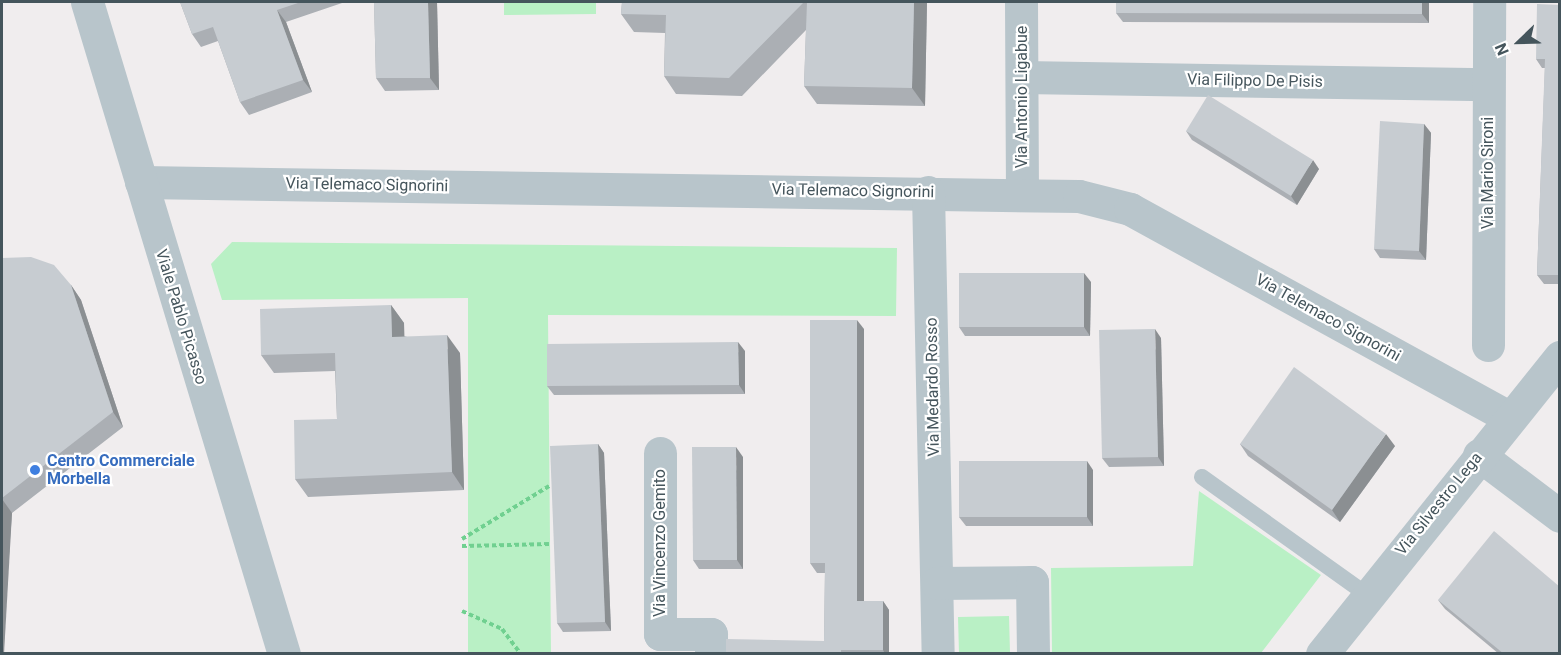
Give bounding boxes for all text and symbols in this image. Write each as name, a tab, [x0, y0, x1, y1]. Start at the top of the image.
north arrow	[1489, 12, 1549, 72]
street label: Via Antonio Ligabue	[1012, 26, 1032, 168]
text: N	[1491, 40, 1513, 58]
street label: Via Filippo De Pisis	[1187, 70, 1323, 92]
street label: Via Mario Sironi	[1478, 117, 1498, 229]
street label: Via Telemaco Signorini	[285, 174, 449, 196]
street label: Via Telemaco Signorini	[771, 180, 935, 202]
street label: Viale Pablo Picasso	[151, 247, 211, 387]
street label: Via Telemaco Signorini	[1252, 270, 1404, 366]
street label: Via Medardo Rosso	[922, 317, 944, 457]
street label: Via Silvestro Lega	[1392, 449, 1486, 559]
place label: Centro Commerciale Morbella	[47, 451, 195, 489]
marker: Centro Commerciale Morbella	[28, 463, 42, 477]
street label: Via Vincenzo Gemito	[650, 469, 670, 617]

